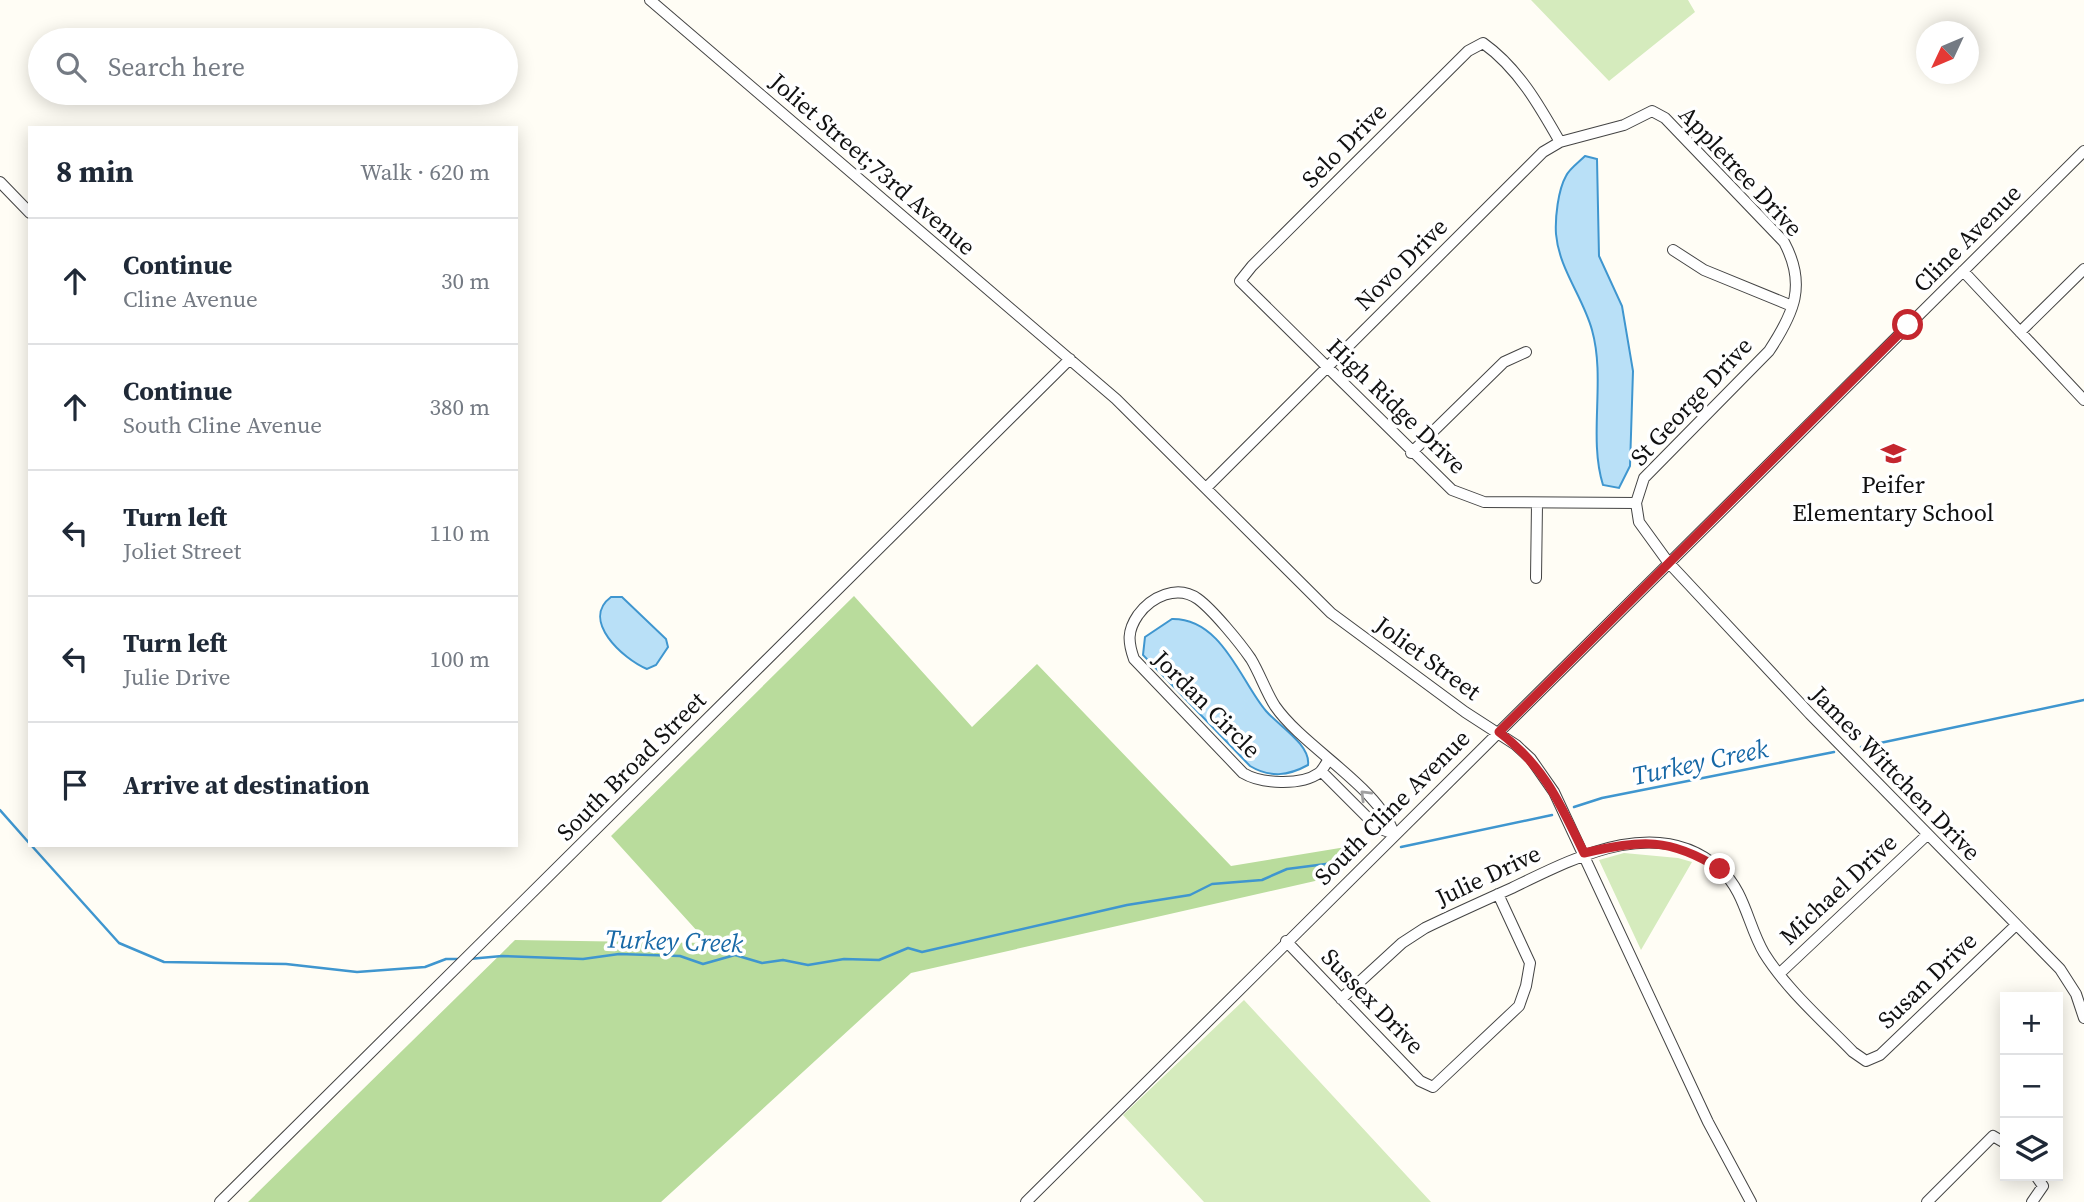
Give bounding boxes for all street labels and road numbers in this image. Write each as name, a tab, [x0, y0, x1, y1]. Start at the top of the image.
street label: Joliet Street;73rd Avenue	[762, 65, 983, 263]
street label: Selo Drive	[1294, 95, 1394, 195]
street label: Appletree Drive	[1672, 98, 1810, 244]
street label: Cline Avenue	[1906, 177, 2028, 299]
street label: Novo Drive	[1347, 210, 1455, 318]
street label: St George Drive	[1623, 329, 1759, 473]
street label: High Ridge Drive	[1320, 331, 1474, 481]
street label: Joliet Street	[1368, 608, 1488, 708]
street label: Jordan Circle	[1145, 642, 1268, 765]
street label: James Wittchen Drive	[1803, 678, 1988, 868]
street label: South Broad Street	[549, 684, 713, 848]
street label: South Cline Avenue	[1307, 722, 1477, 892]
street label: Michael Drive	[1772, 826, 1904, 952]
street label: Julie Drive	[1429, 836, 1546, 914]
street label: Susan Drive	[1870, 924, 1984, 1036]
street label: Sussex Drive	[1314, 941, 1432, 1061]

